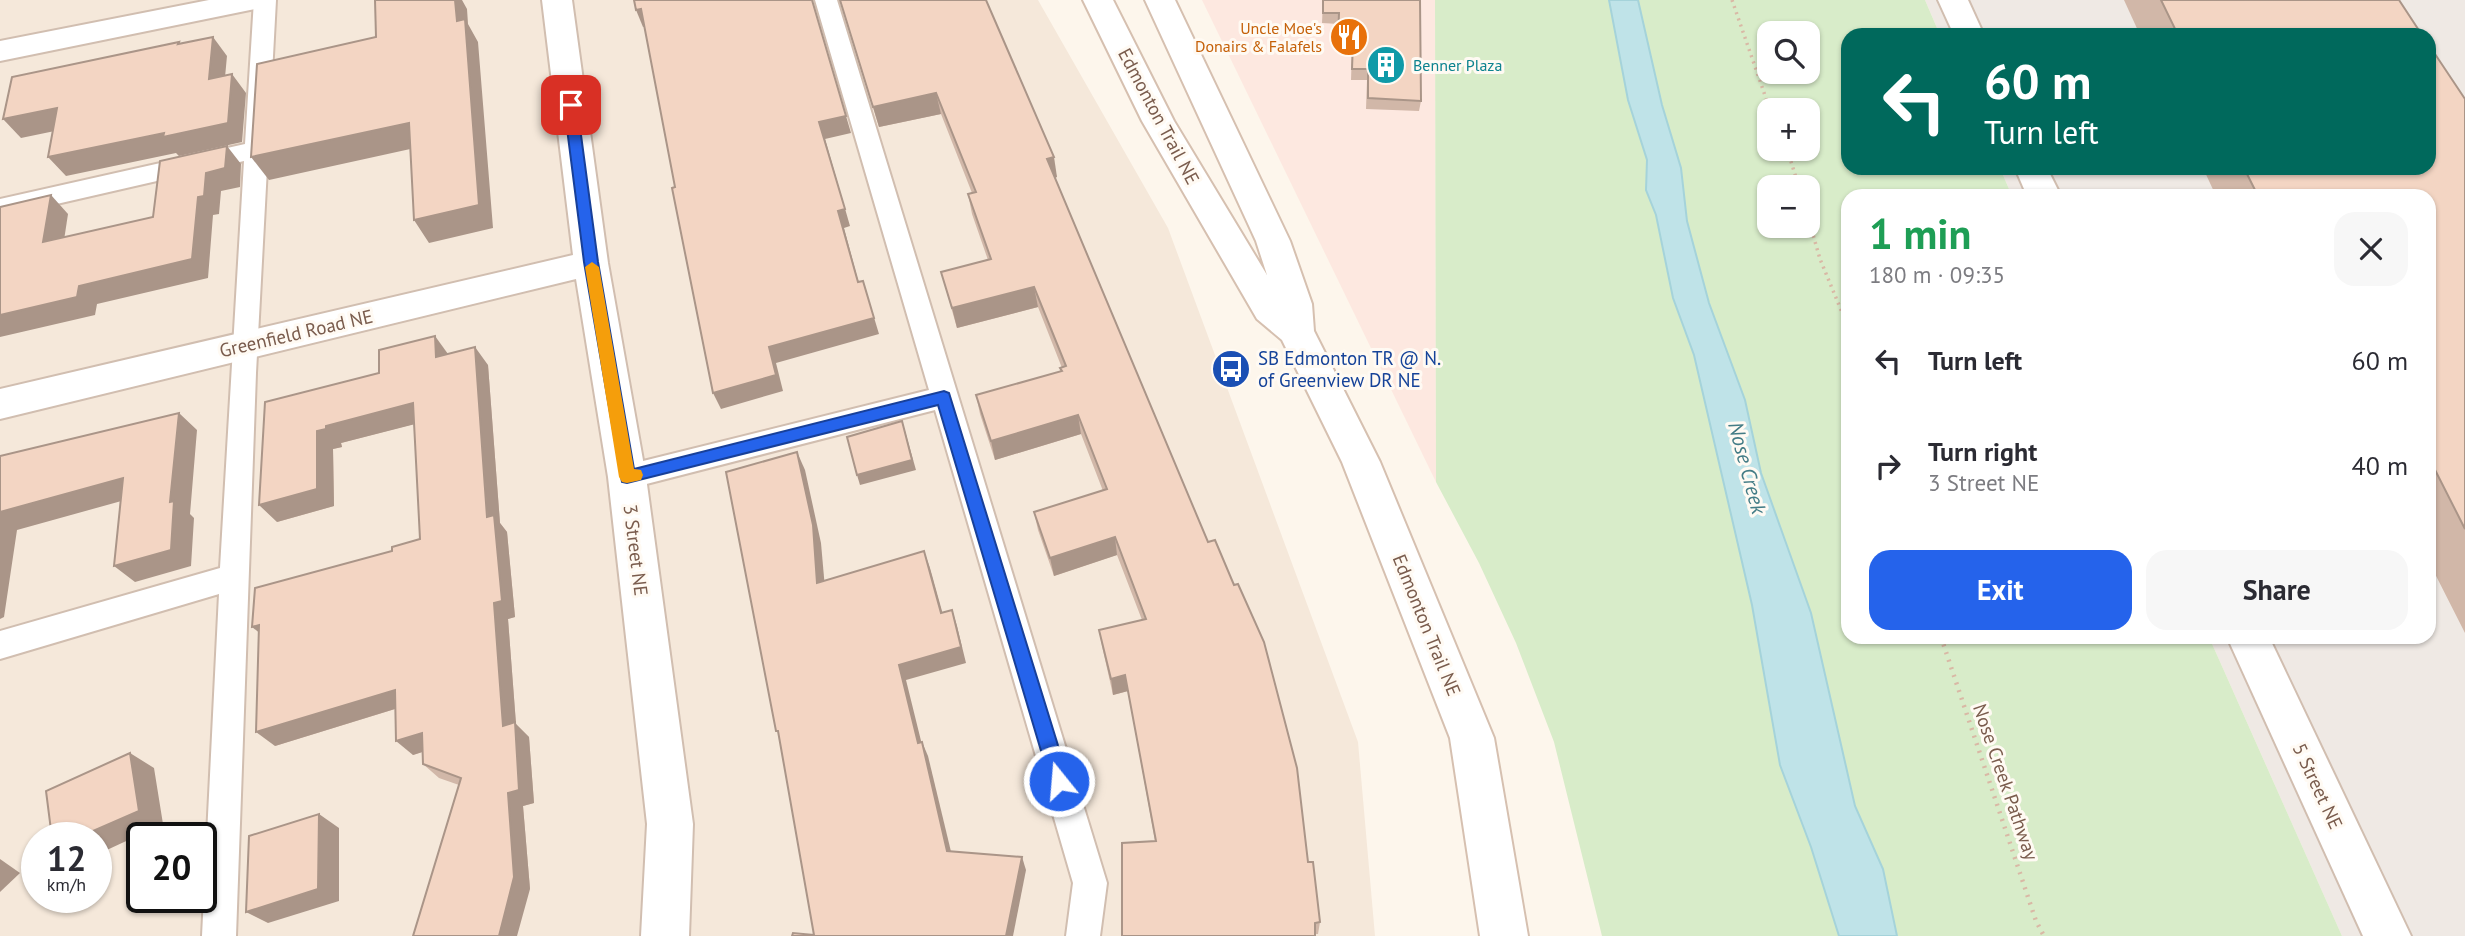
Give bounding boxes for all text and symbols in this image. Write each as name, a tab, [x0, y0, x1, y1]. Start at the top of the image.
restaurant icon: Uncle Moe's Donairs & Falafels	[1328, 16, 1370, 58]
place label: Uncle Moe's Donairs & Falafels	[1195, 18, 1322, 56]
map controls	[1757, 21, 1820, 238]
button: search	[1757, 21, 1820, 84]
street label: Edmonton Trail NE	[1113, 44, 1205, 188]
building icon: Benner Plaza	[1365, 44, 1407, 86]
text: 60 m	[1984, 49, 2091, 113]
place label: Benner Plaza	[1413, 55, 1502, 75]
icon: left	[1869, 56, 1960, 147]
pin	[541, 75, 601, 135]
icon: arrive	[552, 86, 590, 124]
button: +	[1757, 98, 1820, 161]
text: Turn left	[1984, 111, 2099, 153]
button: −	[1757, 175, 1820, 238]
text: 1 min	[1869, 206, 1971, 261]
button: close	[2334, 212, 2408, 286]
text: 180 m · 09:35	[1869, 260, 2005, 289]
street label: Greenfield Road NE	[217, 304, 375, 362]
icon: left	[1869, 342, 1907, 380]
text: Turn left	[1928, 344, 2022, 377]
text: 60 m	[2352, 344, 2408, 377]
place label: SB Edmonton TR @ N. of Greenview DR NE	[1258, 346, 1441, 392]
bus stop icon: SB Edmonton TR @ N. of Greenview DR NE	[1210, 348, 1252, 390]
water label: Nose Creek	[1722, 419, 1773, 518]
text: Turn right	[1928, 435, 2037, 468]
icon: right	[1869, 447, 1907, 485]
text: 40 m	[2352, 449, 2408, 482]
text: 3 Street NE	[1928, 468, 2039, 497]
street label: 3 Street NE	[618, 503, 654, 597]
button: Exit	[1869, 550, 2132, 630]
button: Share	[2146, 550, 2408, 630]
street label: Edmonton Trail NE	[1388, 551, 1466, 699]
street label: Nose Creek Pathway	[1968, 701, 2044, 863]
street label: 5 Street NE	[2288, 739, 2348, 833]
position arrow	[1022, 744, 1096, 818]
speed limit sign: 20	[126, 822, 217, 913]
text: 12	[47, 835, 86, 881]
text: km/h	[47, 873, 86, 896]

